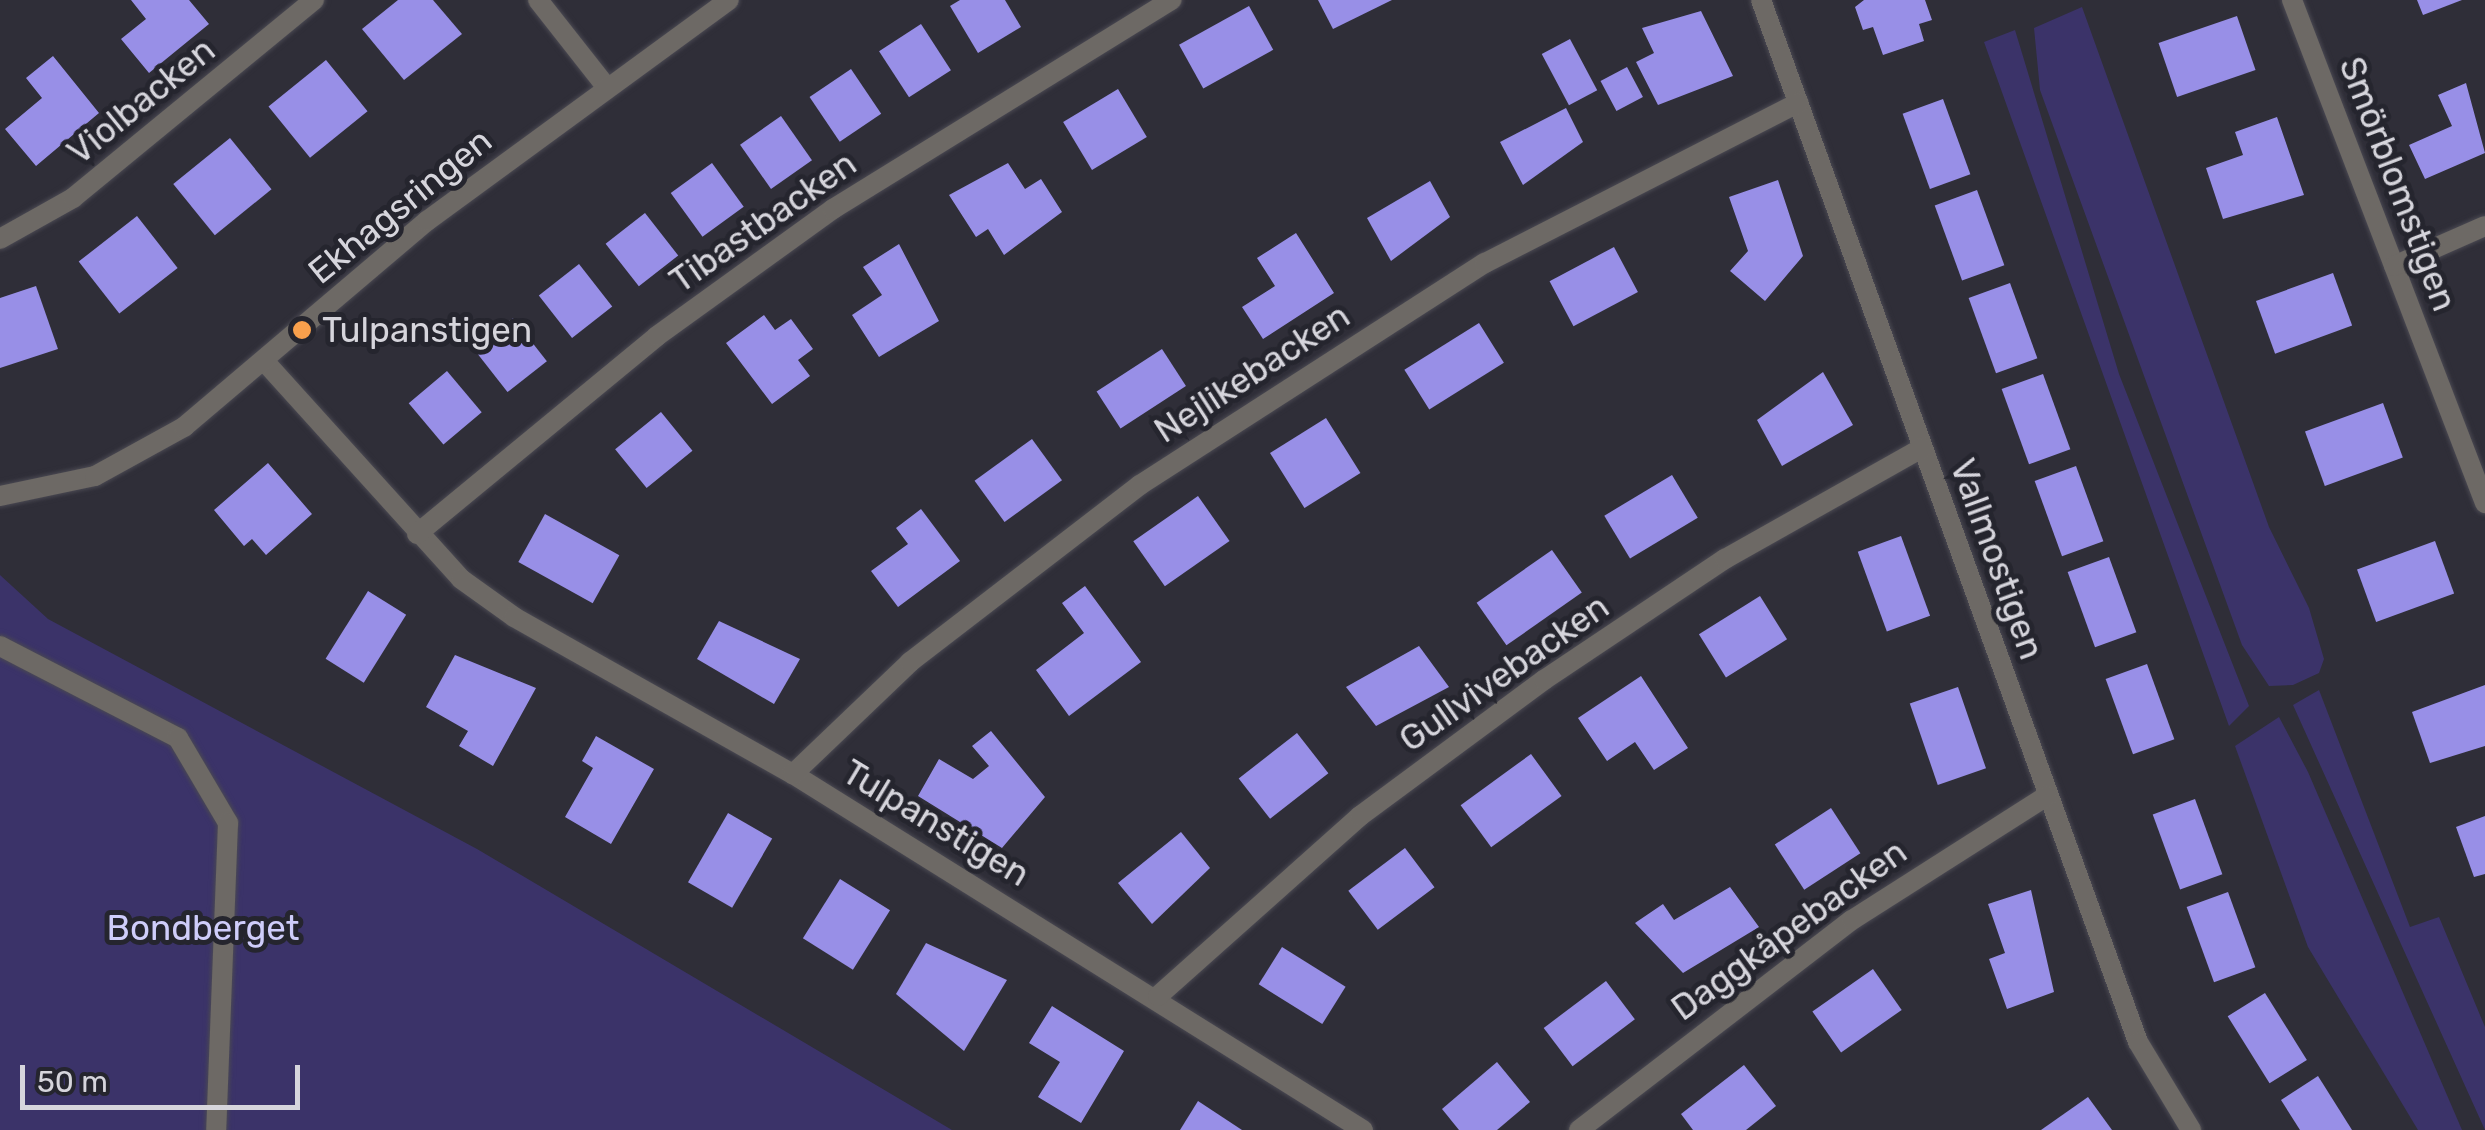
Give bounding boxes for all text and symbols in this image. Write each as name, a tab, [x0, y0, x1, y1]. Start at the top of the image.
street label: Violbacken	[59, 29, 223, 173]
street label: Smörblomstigen	[2330, 51, 2466, 317]
street label: Ekhagsringen	[300, 119, 500, 293]
street label: Tibastbacken	[662, 142, 864, 302]
street label: Nejlikebacken	[1147, 294, 1357, 452]
place label: Tulpanstigen	[322, 309, 532, 351]
marker: Tulpanstigen	[291, 319, 313, 341]
street label: Vallmostigen	[1941, 453, 2053, 665]
street label: Gullvivebacken	[1391, 585, 1617, 761]
street label: Tulpanstigen	[835, 751, 1037, 895]
street label: Daggkåpebacken	[1663, 831, 1915, 1029]
park label: Bondberget	[107, 907, 299, 949]
scale bar	[25, 1045, 305, 1107]
text: 50 m	[37, 1064, 108, 1100]

